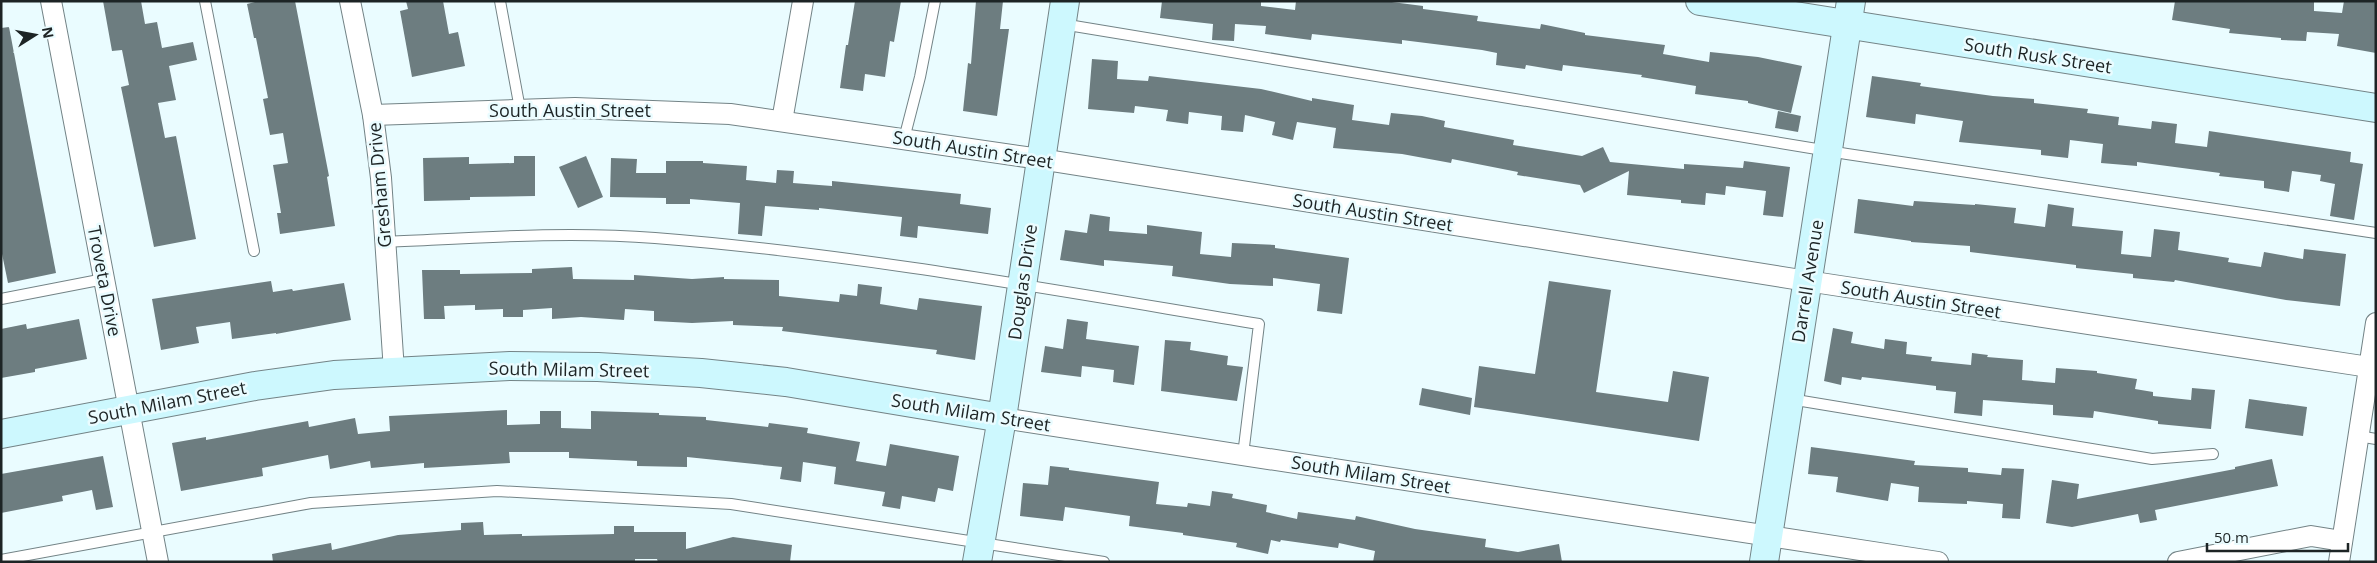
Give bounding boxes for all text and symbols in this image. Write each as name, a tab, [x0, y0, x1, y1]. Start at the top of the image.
north arrow	[10, 10, 60, 60]
text: N	[38, 25, 59, 40]
street label: South Rusk Street	[1963, 31, 2113, 79]
street label: South Austin Street	[489, 98, 651, 122]
street label: Gresham Drive	[362, 121, 396, 249]
street label: South Austin Street	[891, 124, 1055, 174]
street label: South Austin Street	[1291, 187, 1455, 237]
street label: Darrell Avenue	[1785, 218, 1829, 344]
street label: Douglas Drive	[1002, 223, 1042, 341]
street label: Troveta Drive	[83, 224, 127, 338]
street label: South Austin Street	[1839, 274, 2003, 324]
street label: South Milam Street	[488, 356, 650, 382]
street label: South Milam Street	[86, 375, 248, 429]
street label: South Milam Street	[890, 388, 1052, 436]
street label: South Milam Street	[1290, 450, 1452, 498]
scale bar	[2207, 520, 2348, 552]
text: 50 m	[2214, 527, 2249, 547]

